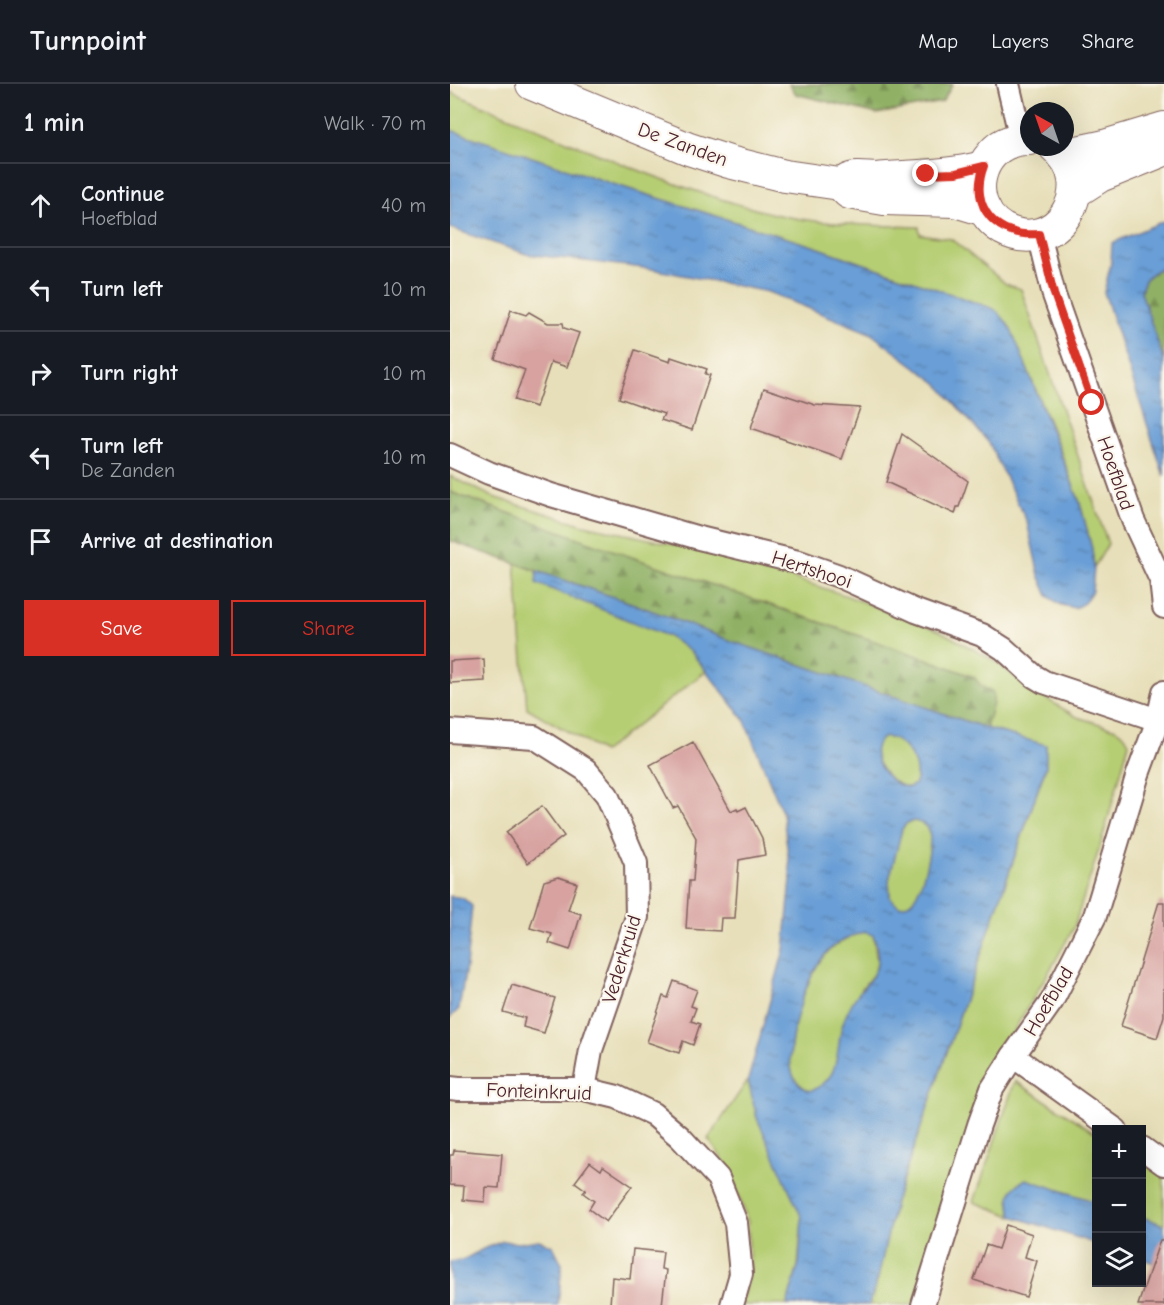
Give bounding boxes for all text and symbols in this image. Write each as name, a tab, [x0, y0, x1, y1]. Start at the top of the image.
text: Turnpoint	[30, 25, 146, 57]
text: Map	[919, 29, 958, 53]
text: Layers	[991, 29, 1049, 53]
text: Share	[1082, 29, 1134, 53]
north arrow	[1020, 102, 1074, 156]
text: 1 min	[24, 108, 85, 138]
text: Walk · 70 m	[324, 112, 426, 135]
street label: De Zanden	[635, 118, 731, 171]
route end	[912, 160, 938, 186]
text: Continue	[81, 181, 164, 207]
icon: ahead	[24, 189, 57, 222]
text: 40 m	[381, 194, 426, 217]
text: Hoefblad	[81, 207, 158, 230]
icon: left	[24, 273, 57, 306]
text: Turn left	[81, 276, 163, 302]
text: 10 m	[383, 278, 426, 301]
icon: right	[24, 357, 57, 390]
text: Turn right	[81, 360, 178, 386]
text: 10 m	[383, 362, 426, 385]
route start	[1078, 389, 1104, 415]
text: Turn left	[81, 433, 163, 459]
street label: Hoefblad	[1092, 433, 1139, 513]
icon: left	[24, 441, 57, 474]
text: 10 m	[383, 446, 426, 469]
text: De Zanden	[81, 459, 175, 482]
icon: arrive	[24, 525, 57, 558]
text: Arrive at destination	[81, 528, 273, 554]
street label: Hertshooi	[769, 546, 855, 593]
button: Save	[24, 600, 219, 656]
button: Share	[231, 600, 426, 656]
street label: Vederkruid	[597, 912, 646, 1006]
street label: Hoefblad	[1019, 962, 1078, 1040]
street label: Fonteinkruid	[486, 1078, 592, 1105]
map controls	[1092, 1125, 1146, 1287]
button: +	[1092, 1125, 1146, 1179]
button: −	[1092, 1179, 1146, 1233]
button: layers	[1092, 1233, 1146, 1287]

